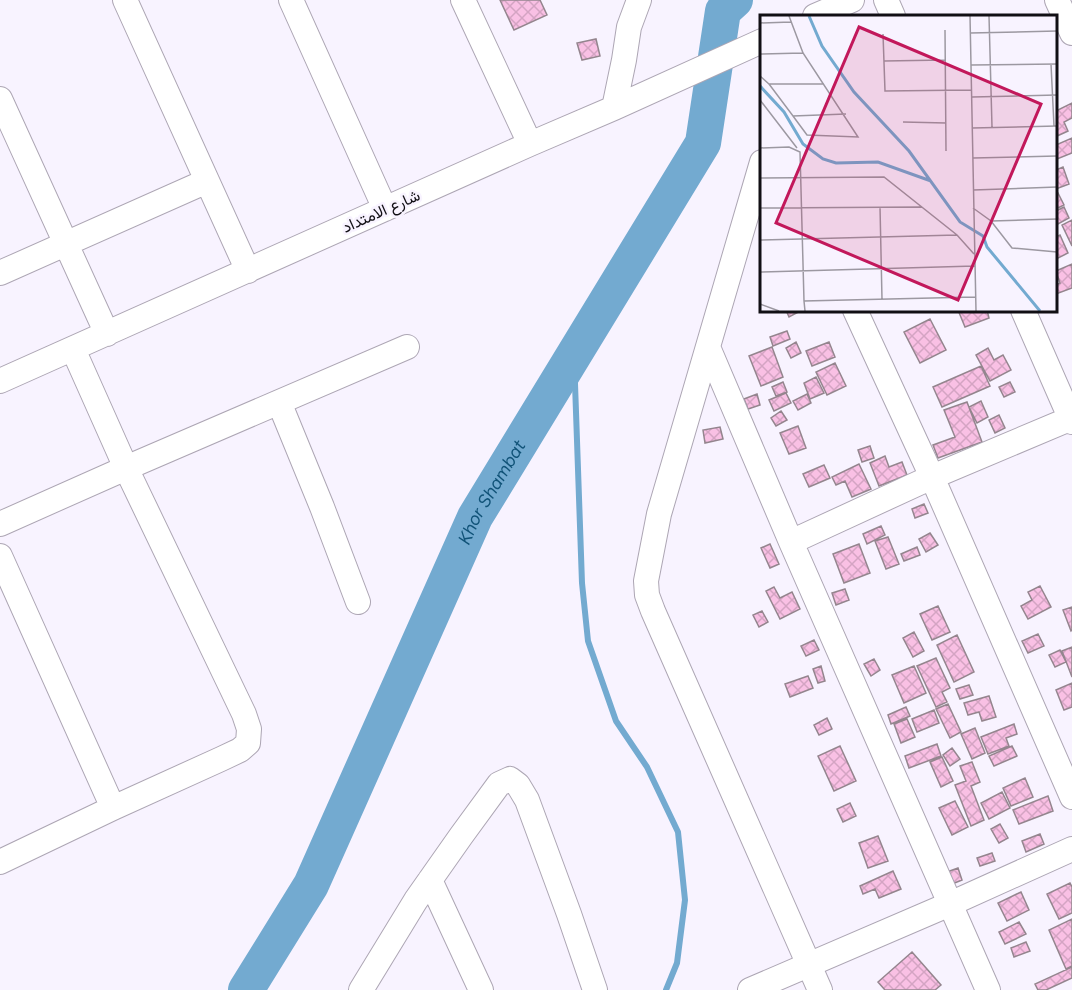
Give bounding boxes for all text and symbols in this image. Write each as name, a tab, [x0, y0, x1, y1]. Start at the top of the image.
inset map	[760, 15, 1057, 312]
street label: شارع الامتداد	[339, 185, 424, 238]
water label: Khor Shambat	[453, 436, 530, 548]

